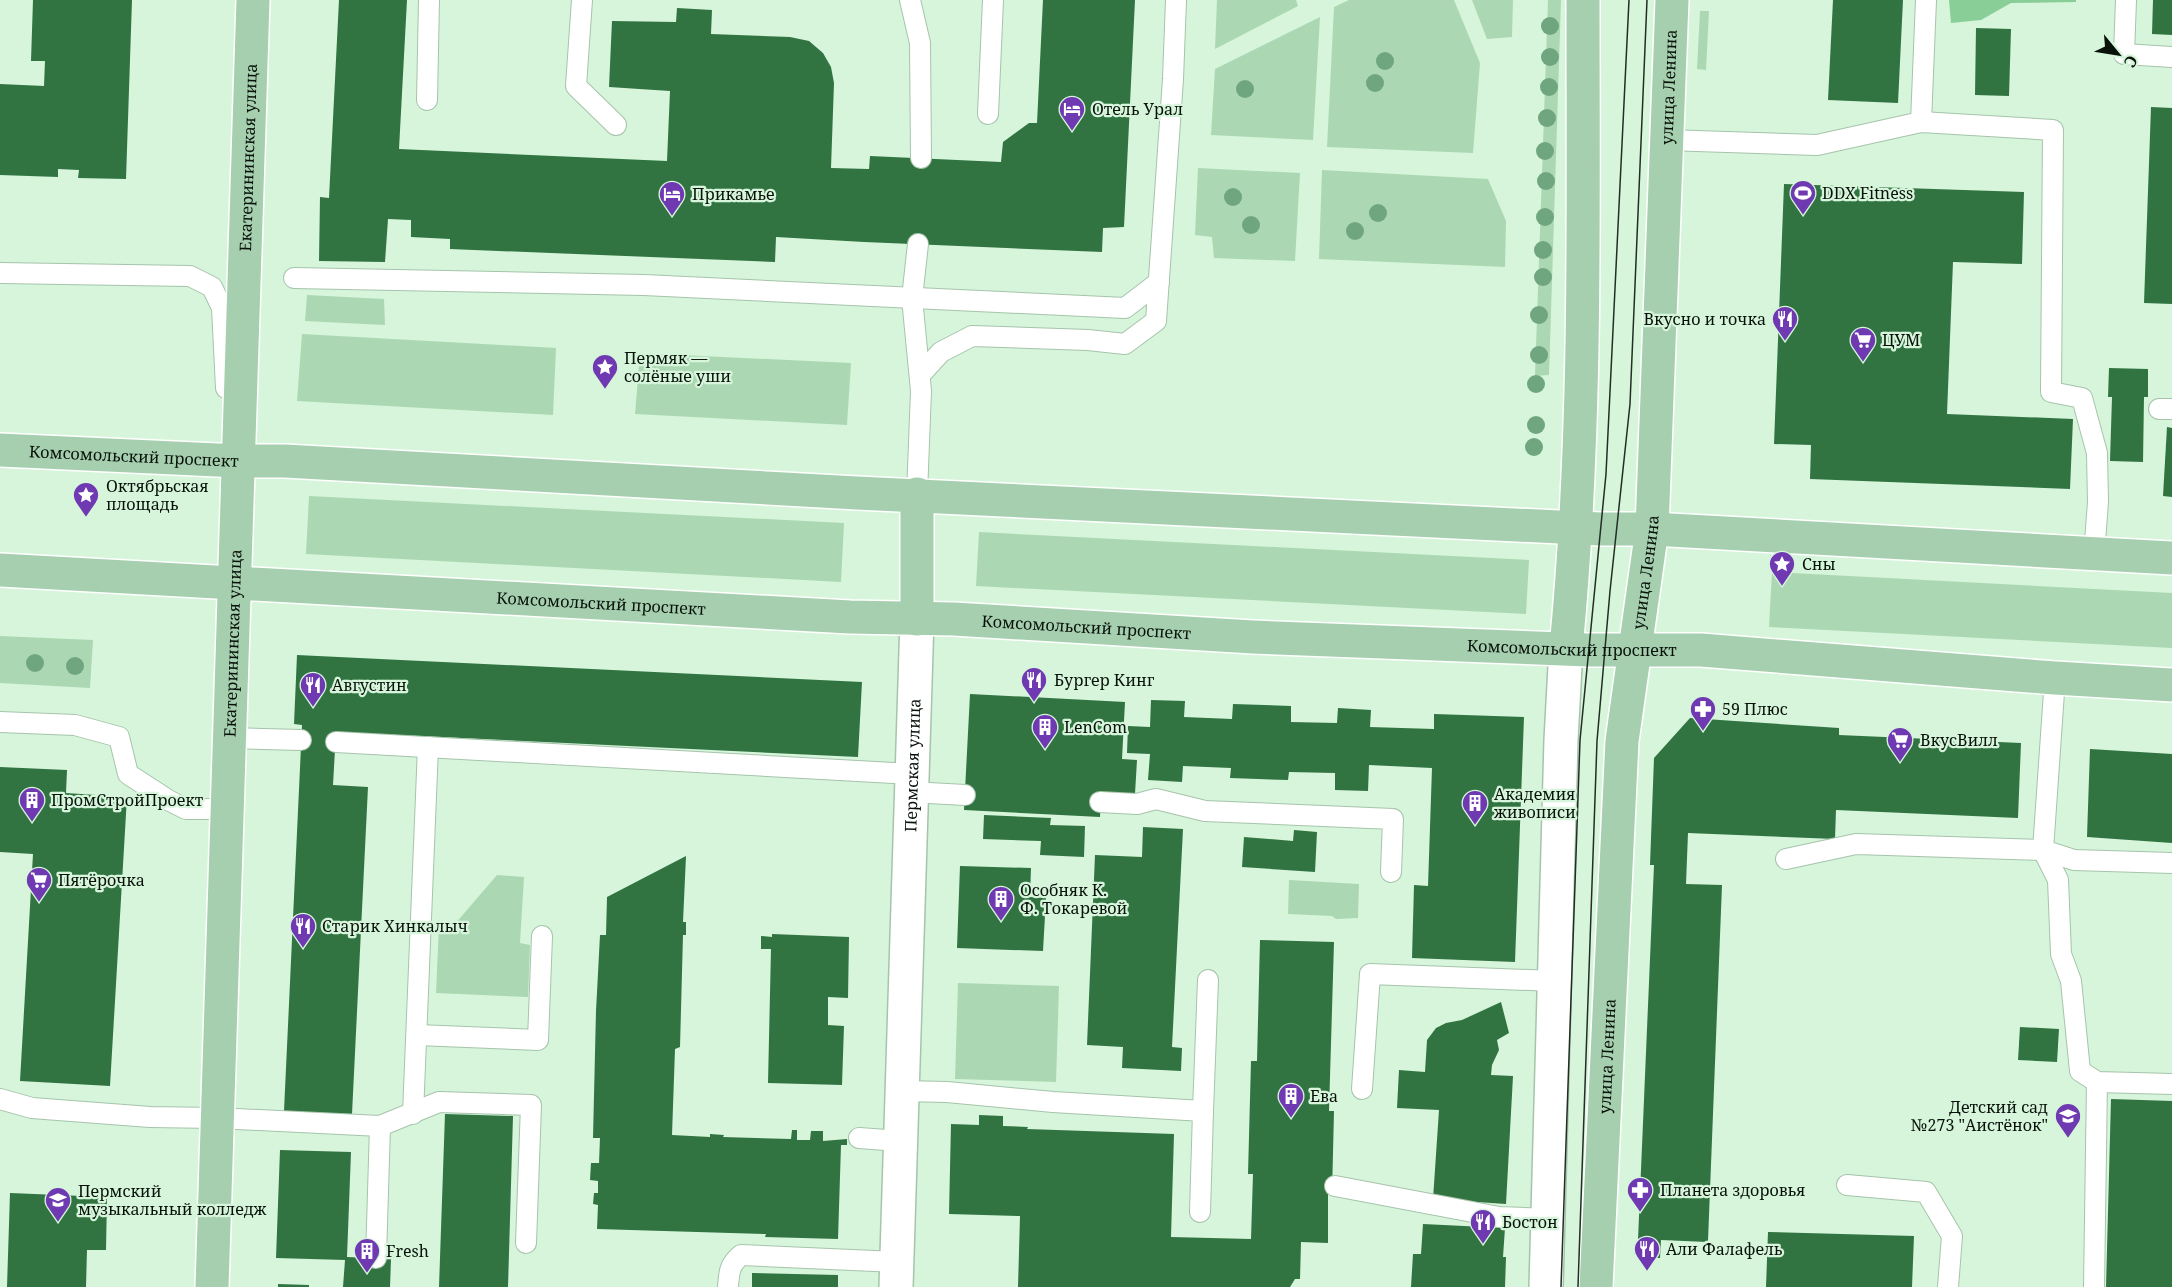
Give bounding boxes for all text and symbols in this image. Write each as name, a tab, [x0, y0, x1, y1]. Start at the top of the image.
north arrow	[2088, 24, 2148, 84]
street label: улица Ленина	[1656, 29, 1682, 145]
text: С	[2119, 51, 2143, 72]
street label: Екатерининская улица	[234, 63, 262, 252]
hotel icon: Отель Урал	[1057, 94, 1087, 132]
place label: Отель Урал	[1092, 98, 1183, 120]
sports icon: DDX Fitness	[1788, 178, 1818, 216]
hotel icon: Прикамье	[657, 179, 687, 217]
place label: DDX Fitness	[1822, 182, 1913, 204]
place label: Прикамье	[692, 183, 775, 205]
restaurant icon: Вкусно и точка	[1770, 304, 1800, 342]
place label: Вкусно и точка	[1644, 308, 1766, 330]
supermarket icon: ЦУМ	[1848, 325, 1878, 363]
place label: ЦУМ	[1882, 329, 1920, 351]
place label: Пермяк — солёные уши	[624, 347, 731, 387]
place icon: Пермяк — солёные уши	[590, 352, 620, 390]
street label: Комсомольский проспект	[29, 440, 240, 472]
place label: Октябрьская площадь	[106, 475, 209, 515]
place icon: Октябрьская площадь	[71, 480, 101, 518]
street label: улица Ленина	[1627, 515, 1664, 631]
street label: Екатерининская улица	[219, 549, 246, 738]
place icon: Сны	[1767, 549, 1797, 587]
place label: Сны	[1802, 553, 1836, 575]
street label: Комсомольский проспект	[496, 586, 707, 620]
street label: Комсомольский проспект	[981, 610, 1192, 644]
street label: Комсомольский проспект	[1467, 634, 1677, 661]
restaurant icon: Бургер Кинг	[1019, 665, 1049, 703]
place label: Бургер Кинг	[1054, 669, 1155, 691]
restaurant icon: Августин	[298, 670, 328, 708]
place label: Августин	[332, 674, 407, 696]
pharmacy icon: 59 Плюс	[1688, 694, 1718, 732]
street label: Пермская улица	[899, 698, 925, 832]
place label: 59 Плюс	[1722, 698, 1788, 720]
building icon: LenCom	[1030, 712, 1060, 750]
place label: LenCom	[1064, 716, 1127, 738]
supermarket icon: ВкусВилл	[1885, 725, 1915, 763]
place label: ВкусВилл	[1920, 729, 1998, 751]
place label: Академия живописи	[1494, 783, 1576, 823]
building icon: ПромСтройПроект	[17, 785, 47, 823]
building icon: Академия живописи	[1460, 788, 1490, 826]
place label: ПромСтройПроект	[51, 789, 204, 811]
supermarket icon: Пятёрочка	[24, 865, 54, 903]
place label: Пятёрочка	[58, 869, 145, 891]
place label: Особняк К. Ф. Токаревой	[1020, 879, 1128, 919]
building icon: Особняк К. Ф. Токаревой	[986, 884, 1016, 922]
restaurant icon: Старик Хинкалыч	[288, 911, 318, 949]
place label: Старик Хинкалыч	[322, 915, 468, 937]
street label: улица Ленина	[1593, 998, 1621, 1114]
building icon: Ева	[1276, 1081, 1306, 1119]
place label: Ева	[1310, 1085, 1338, 1107]
place label: Детский сад №273 "Аистёнок"	[1911, 1096, 2048, 1136]
school or university icon: Детский сад №273 "Аистёнок"	[2053, 1101, 2083, 1139]
pharmacy icon: Планета здоровья	[1625, 1175, 1655, 1213]
place label: Планета здоровья	[1660, 1179, 1805, 1201]
place label: Пермский музыкальный колледж	[78, 1180, 267, 1220]
school or university icon: Пермский музыкальный колледж	[43, 1185, 73, 1223]
restaurant icon: Бостон	[1468, 1207, 1498, 1245]
place label: Бостон	[1502, 1211, 1558, 1233]
restaurant icon: Али Фалафель	[1632, 1234, 1662, 1272]
building icon: Fresh	[352, 1236, 382, 1274]
place label: Али Фалафель	[1666, 1238, 1783, 1260]
place label: Fresh	[386, 1240, 429, 1262]

